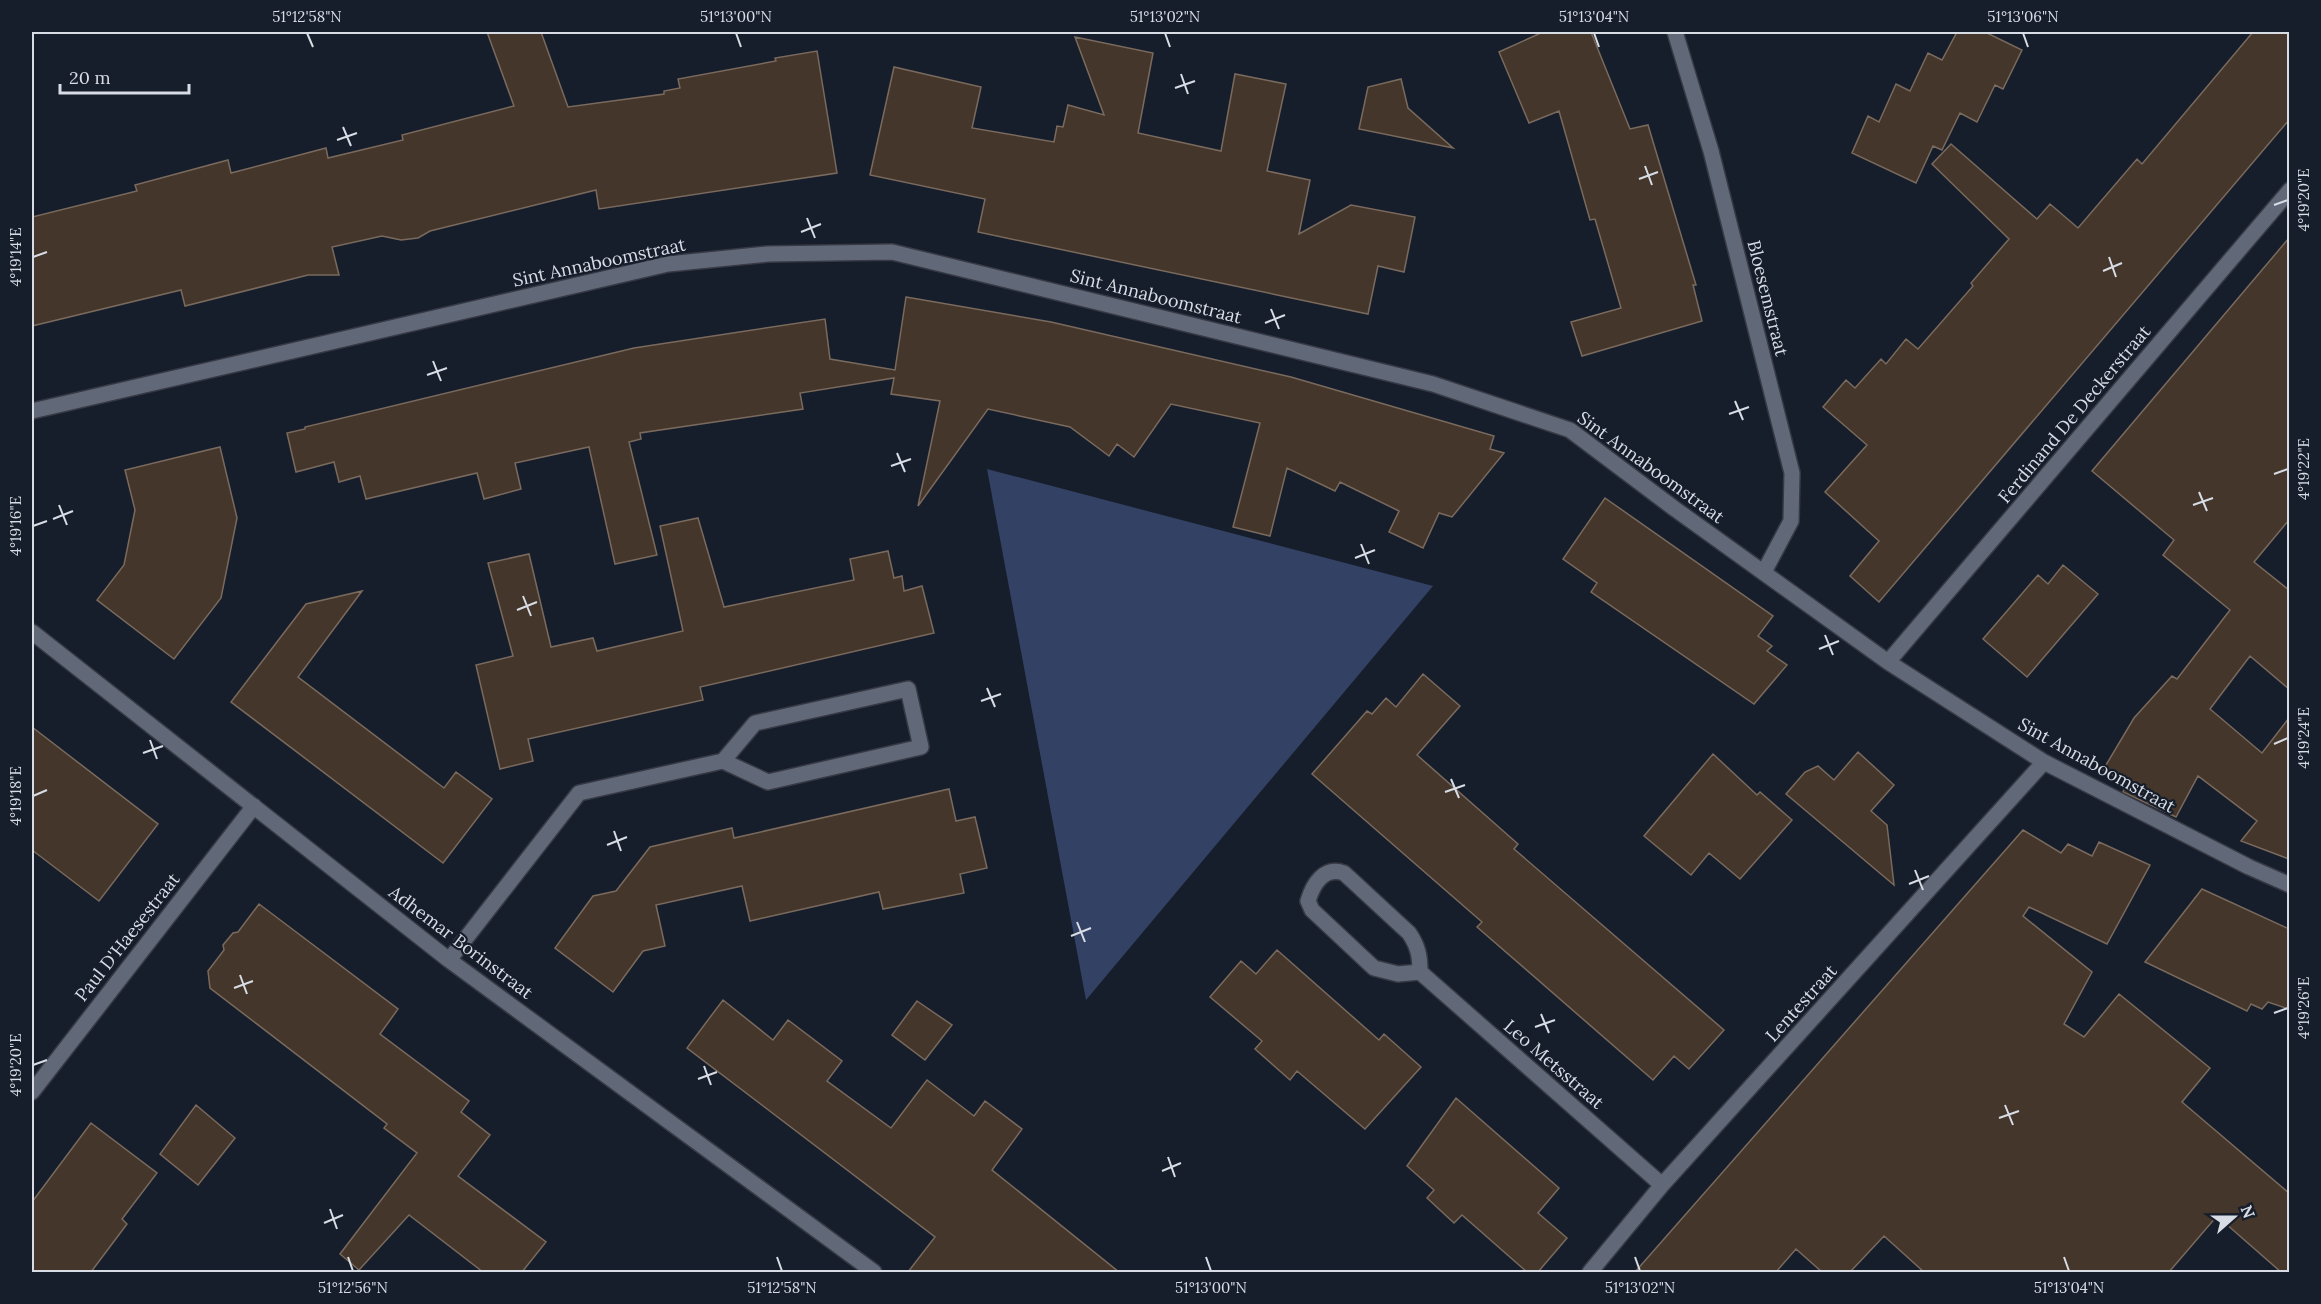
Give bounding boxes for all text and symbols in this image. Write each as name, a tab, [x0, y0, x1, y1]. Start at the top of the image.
text: 51°12'58"N	[272, 7, 342, 26]
text: 51°13'00"N	[700, 7, 772, 26]
text: 51°13'02"N	[1130, 7, 1200, 26]
text: 51°13'04"N	[1559, 7, 1629, 26]
text: 51°13'06"N	[1987, 7, 2059, 26]
scale bar	[60, 57, 189, 95]
text: 20 m	[69, 66, 111, 89]
text: 4°19'20"E	[2294, 168, 2313, 232]
text: 4°19'14"E	[6, 227, 25, 287]
street label: Sint Annaboomstraat	[511, 232, 688, 292]
street label: Bloesemstraat	[1742, 238, 1794, 358]
street label: Sint Annaboomstraat	[1068, 264, 1244, 328]
street label: Ferdinand De Deckerstraat	[1993, 320, 2155, 508]
street label: Sint Annaboomstraat	[1573, 406, 1729, 528]
text: 4°19'22"E	[2294, 438, 2313, 500]
text: 4°19'16"E	[6, 496, 25, 556]
text: 4°19'24"E	[2294, 707, 2313, 769]
street label: Sint Annaboomstraat	[2014, 712, 2180, 818]
text: 4°19'18"E	[6, 766, 25, 826]
street label: Paul D'Haesestraat	[70, 868, 184, 1006]
street label: Adhemar Borinstraat	[384, 880, 538, 1004]
street label: Lentestraat	[1760, 960, 1842, 1046]
text: 4°19'26"E	[2294, 977, 2313, 1039]
street label: Leo Metsstraat	[1499, 1014, 1609, 1114]
text: 4°19'20"E	[6, 1033, 25, 1097]
north arrow	[2204, 1187, 2264, 1247]
text: N	[2236, 1202, 2260, 1221]
text: 51°12'56"N	[318, 1278, 388, 1297]
text: 51°12'58"N	[747, 1278, 817, 1297]
text: 51°13'00"N	[1175, 1278, 1247, 1297]
text: 51°13'02"N	[1605, 1278, 1675, 1297]
text: 51°13'04"N	[2034, 1278, 2104, 1297]

